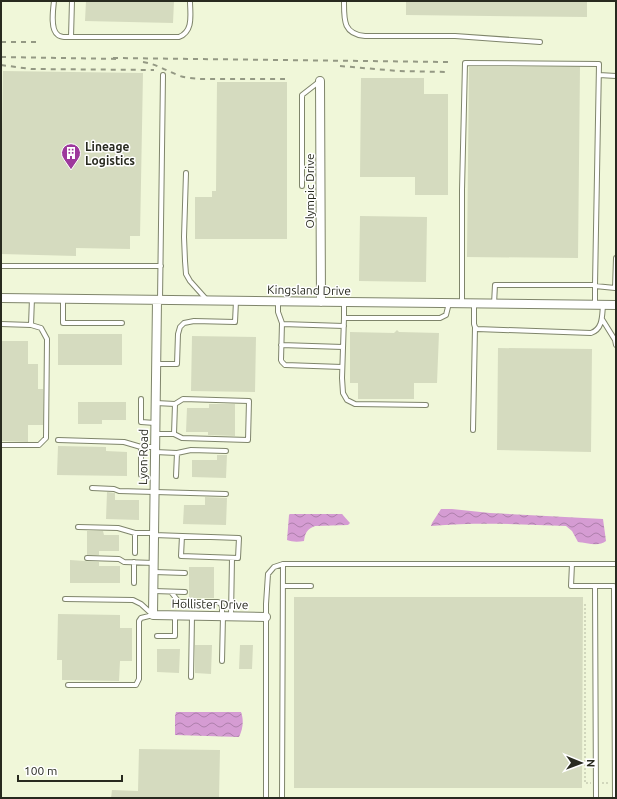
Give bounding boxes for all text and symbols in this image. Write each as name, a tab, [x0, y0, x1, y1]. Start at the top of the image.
place label: Lineage Logistics	[85, 140, 135, 167]
building icon: Lineage Logistics	[60, 142, 82, 170]
street label: Olympic Drive	[303, 153, 316, 229]
street label: Kingsland Drive	[267, 283, 351, 297]
street label: Lyon Road	[136, 429, 150, 485]
street label: Hollister Drive	[172, 597, 248, 611]
north arrow	[561, 743, 601, 783]
scale bar	[18, 757, 122, 783]
text: N	[585, 759, 597, 767]
text: 100 m	[24, 764, 57, 777]

